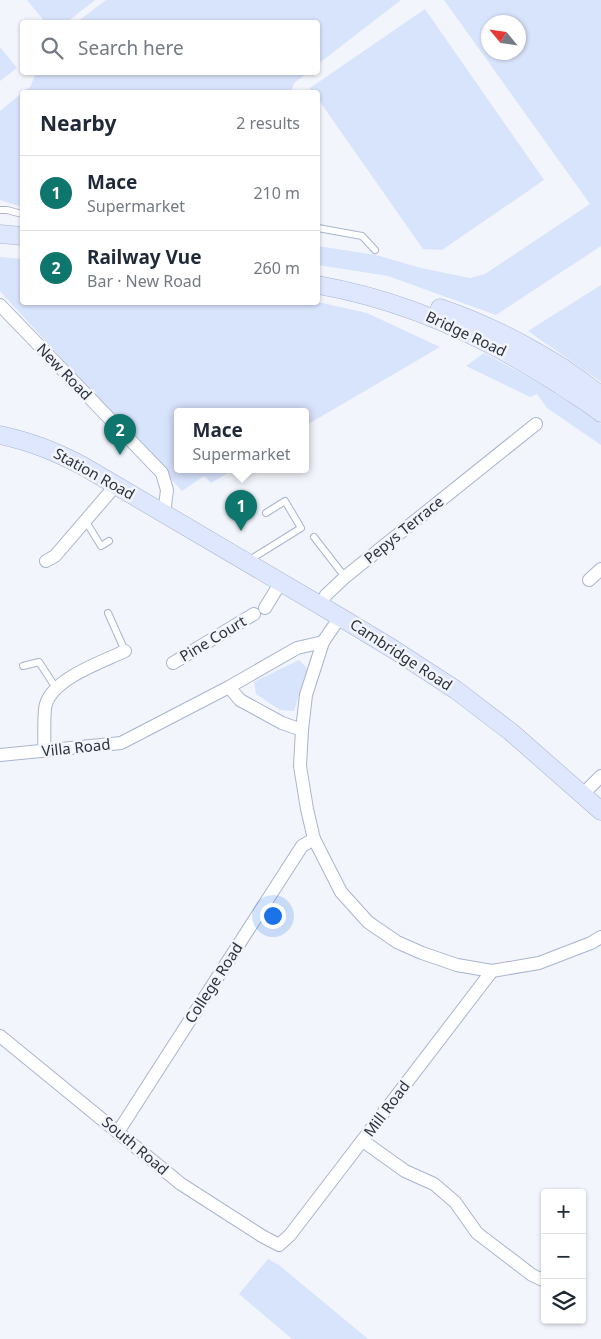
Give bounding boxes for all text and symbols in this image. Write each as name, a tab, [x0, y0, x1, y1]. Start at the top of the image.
north arrow	[481, 15, 526, 60]
search box	[20, 20, 320, 75]
icon: search	[38, 34, 66, 62]
text: Search here	[78, 35, 184, 61]
text: Nearby	[40, 109, 116, 137]
text: 2 results	[236, 112, 300, 134]
text: Mace	[87, 169, 137, 195]
text: 1	[51, 182, 61, 204]
text: 210 m	[253, 182, 300, 204]
text: Supermarket	[87, 195, 185, 217]
text: Railway Vue	[87, 244, 201, 270]
text: 2	[51, 257, 61, 279]
text: 260 m	[253, 257, 300, 279]
text: Bar · New Road	[87, 270, 202, 292]
street label: Bridge Road	[423, 306, 510, 360]
street label: New Road	[33, 339, 97, 404]
popup	[174, 408, 309, 473]
pin: 2	[104, 414, 136, 455]
text: Mace	[192, 417, 243, 443]
street label: Station Road	[50, 443, 139, 504]
text: Supermarket	[192, 443, 291, 465]
pin: 1	[225, 490, 257, 531]
street label: Pepys Terrace	[359, 491, 447, 568]
street label: Pine Court	[176, 610, 250, 666]
street label: Cambridge Road	[347, 614, 457, 695]
street label: Villa Road	[41, 733, 111, 761]
your location	[260, 903, 286, 929]
street label: College Road	[180, 938, 247, 1027]
street label: Mill Road	[359, 1076, 414, 1140]
street label: South Road	[98, 1111, 173, 1179]
map controls	[541, 1189, 586, 1324]
button: +	[541, 1189, 586, 1234]
button: −	[541, 1234, 586, 1279]
button: layers	[541, 1279, 586, 1324]

